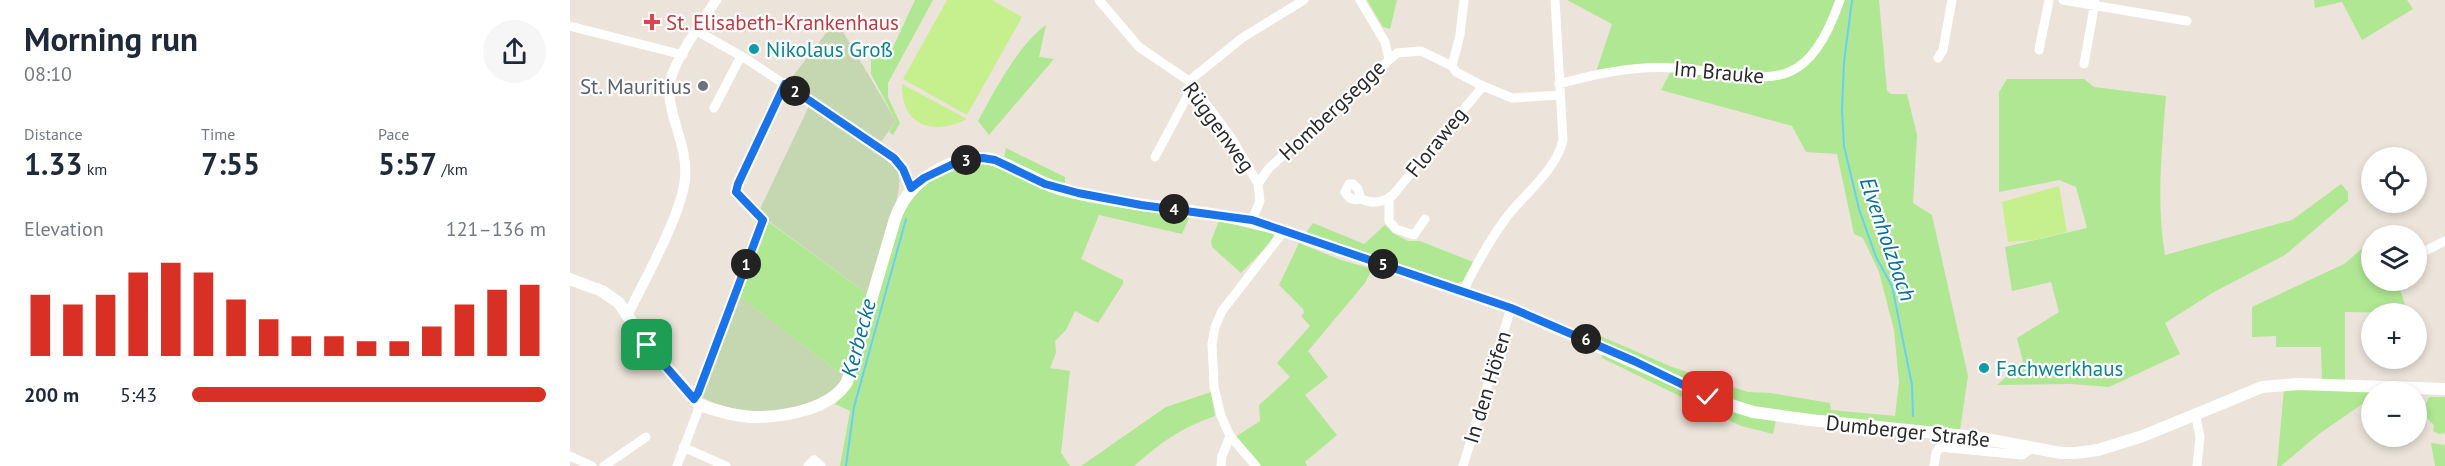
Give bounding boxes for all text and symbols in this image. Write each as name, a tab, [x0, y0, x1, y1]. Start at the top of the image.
place label: St. Elisabeth-Krankenhaus	[666, 9, 899, 36]
marker: St. Elisabeth-Krankenhaus	[643, 13, 661, 31]
text: Morning run	[24, 17, 198, 60]
button: share	[483, 20, 546, 83]
place label: Nikolaus Groß	[766, 36, 893, 63]
marker: Nikolaus Groß	[747, 42, 761, 56]
street label: Hombergsegge	[1273, 54, 1391, 166]
street label: Im Brauke	[1673, 55, 1765, 89]
text: 08:10	[24, 61, 72, 87]
place label: St. Mauritius	[580, 73, 691, 100]
pin: 2	[780, 76, 810, 106]
street label: Rüggenweg	[1177, 76, 1261, 178]
marker: St. Mauritius	[696, 79, 710, 93]
text: 2	[790, 81, 800, 101]
street label: Floraweg	[1399, 101, 1473, 183]
text: Distance	[24, 124, 83, 144]
text: Time	[201, 124, 235, 144]
text: Pace	[378, 124, 409, 144]
text: 1.33	[24, 144, 82, 183]
text: 7:55	[201, 144, 260, 183]
text: 5:57	[378, 144, 437, 183]
pin: 3	[951, 145, 981, 175]
map controls	[2361, 147, 2427, 447]
button: locate	[2361, 147, 2427, 213]
text: 3	[961, 150, 971, 170]
text: km	[82, 159, 107, 179]
text: /km	[437, 159, 468, 179]
water label: Elvenholzbach	[1854, 173, 1922, 305]
pin: 4	[1159, 194, 1189, 224]
text: 4	[1169, 199, 1179, 219]
text: Elevation	[24, 216, 104, 242]
text: 121–136 m	[446, 216, 546, 242]
button: layers	[2361, 225, 2427, 291]
pin: 1	[731, 249, 761, 279]
pin: 5	[1368, 249, 1398, 279]
text: 1	[741, 254, 751, 274]
text: 5	[1378, 254, 1388, 274]
water label: Kerbecke	[834, 295, 882, 380]
button: +	[2361, 303, 2427, 369]
pin	[621, 319, 672, 370]
pin: 6	[1571, 324, 1601, 354]
icon: arrive	[630, 328, 663, 361]
street label: In den Höfen	[1457, 328, 1517, 446]
text: 6	[1581, 329, 1591, 349]
place label: Fachwerkhaus	[1996, 355, 2123, 382]
marker: Fachwerkhaus	[1977, 361, 1991, 375]
pin	[1682, 371, 1733, 422]
icon: check	[1691, 380, 1724, 413]
button: −	[2361, 381, 2427, 447]
text: 200 m	[24, 382, 79, 408]
text: 5:43	[120, 382, 157, 408]
street label: Dumberger Straße	[1825, 409, 1991, 453]

